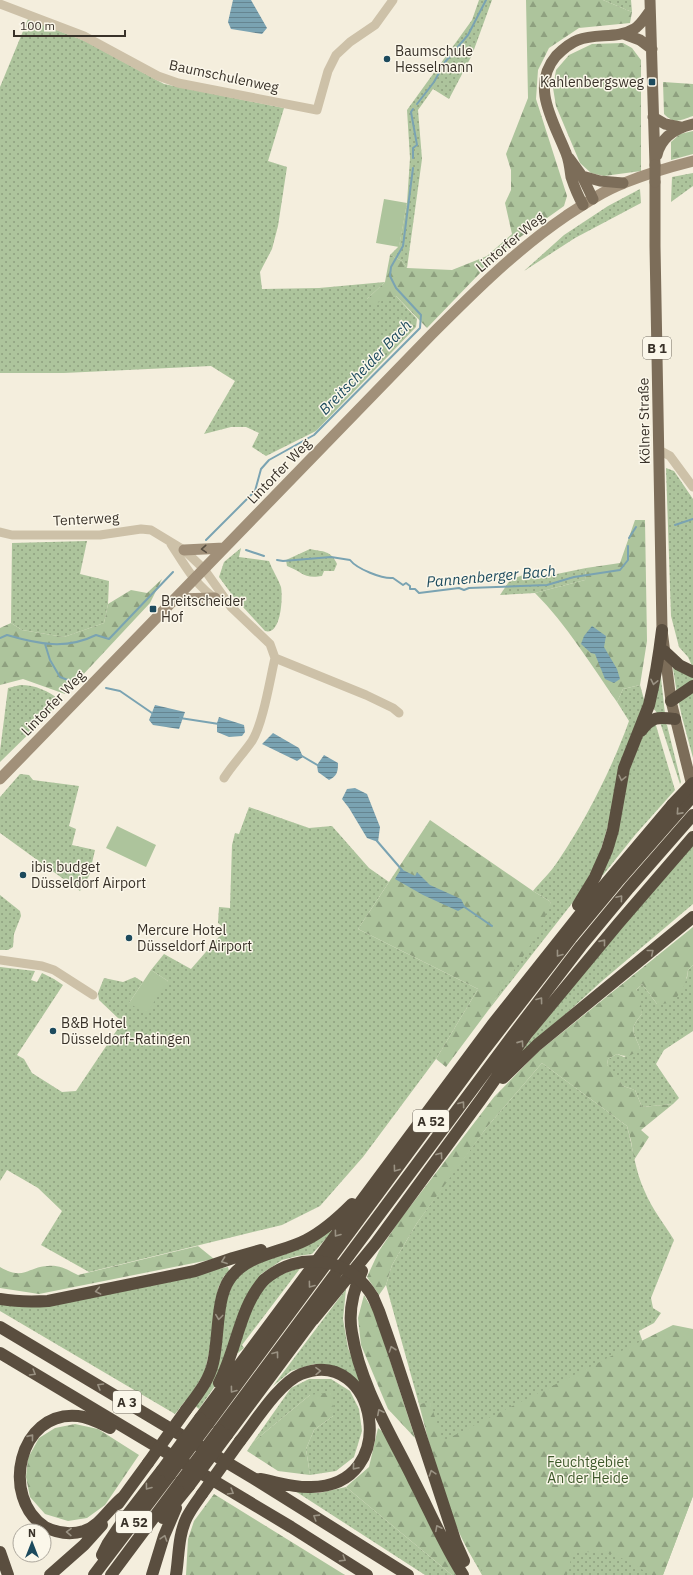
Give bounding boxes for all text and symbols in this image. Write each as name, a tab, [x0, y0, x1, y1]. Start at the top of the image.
scale bar	[14, 12, 125, 38]
text: 100 m	[20, 18, 55, 33]
place label: Baumschule Hesselmann	[395, 42, 473, 76]
marker: Baumschule Hesselmann	[382, 54, 392, 64]
street label: Baumschulenweg	[167, 56, 281, 97]
place label: Kahlenbergsweg	[540, 73, 645, 91]
marker: Kahlenbergsweg	[647, 77, 657, 87]
street label: Lintorfer Weg	[472, 208, 549, 276]
water label: Breitscheider Bach	[315, 315, 415, 419]
road number: B 1	[643, 337, 671, 359]
street label: Kölner Straße	[634, 377, 654, 464]
street label: Lintorfer Weg	[243, 434, 315, 508]
street label: Tenterweg	[52, 508, 120, 530]
one-way arrow	[201, 545, 207, 554]
water label: Pannenberger Bach	[425, 561, 557, 591]
place label: Breitscheider Hof	[161, 592, 245, 626]
marker: Breitscheider Hof	[148, 604, 158, 614]
street label: Lintorfer Weg	[17, 666, 89, 740]
one-way arrow	[650, 679, 659, 686]
one-way arrow	[618, 775, 626, 781]
one-way arrow	[676, 807, 684, 815]
place label: ibis budget Düsseldorf Airport	[31, 858, 146, 892]
marker: ibis budget Düsseldorf Airport	[18, 870, 28, 880]
one-way arrow	[616, 895, 623, 903]
place label: Mercure Hotel Düsseldorf Airport	[137, 921, 252, 955]
marker: Mercure Hotel Düsseldorf Airport	[124, 933, 134, 943]
one-way arrow	[598, 940, 605, 947]
one-way arrow	[557, 949, 564, 956]
one-way arrow	[646, 949, 654, 956]
one-way arrow	[535, 997, 542, 1004]
place label: B&B Hotel Düsseldorf-Ratingen	[61, 1014, 190, 1048]
marker: B&B Hotel Düsseldorf-Ratingen	[48, 1026, 58, 1036]
one-way arrow	[516, 1041, 523, 1048]
one-way arrow	[457, 1101, 464, 1108]
road number: A 52	[413, 1110, 449, 1132]
one-way arrow	[435, 1153, 442, 1160]
one-way arrow	[393, 1165, 401, 1172]
one-way arrow	[335, 1230, 342, 1237]
one-way arrow	[221, 1257, 228, 1265]
one-way arrow	[309, 1281, 316, 1288]
one-way arrow	[95, 1286, 101, 1294]
one-way arrow	[215, 1314, 224, 1320]
one-way arrow	[388, 1346, 397, 1353]
one-way arrow	[271, 1351, 278, 1358]
one-way arrow	[315, 1367, 321, 1375]
one-way arrow	[29, 1369, 36, 1376]
one-way arrow	[97, 1384, 104, 1391]
one-way arrow	[231, 1385, 238, 1392]
road number: A 3	[113, 1391, 141, 1413]
one-way arrow	[377, 1409, 385, 1416]
one-way arrow	[26, 1434, 33, 1442]
park label: Feuchtgebiet An der Heide	[547, 1453, 629, 1487]
one-way arrow	[353, 1463, 360, 1470]
one-way arrow	[429, 1470, 437, 1477]
one-way arrow	[146, 1483, 153, 1490]
one-way arrow	[227, 1487, 235, 1494]
road number: A 52	[116, 1511, 152, 1533]
one-way arrow	[313, 1514, 320, 1521]
north arrow	[12, 1523, 52, 1563]
one-way arrow	[435, 1525, 443, 1532]
text: N	[28, 1526, 36, 1540]
one-way arrow	[66, 1528, 72, 1536]
one-way arrow	[159, 1534, 168, 1541]
one-way arrow	[338, 1555, 345, 1562]

